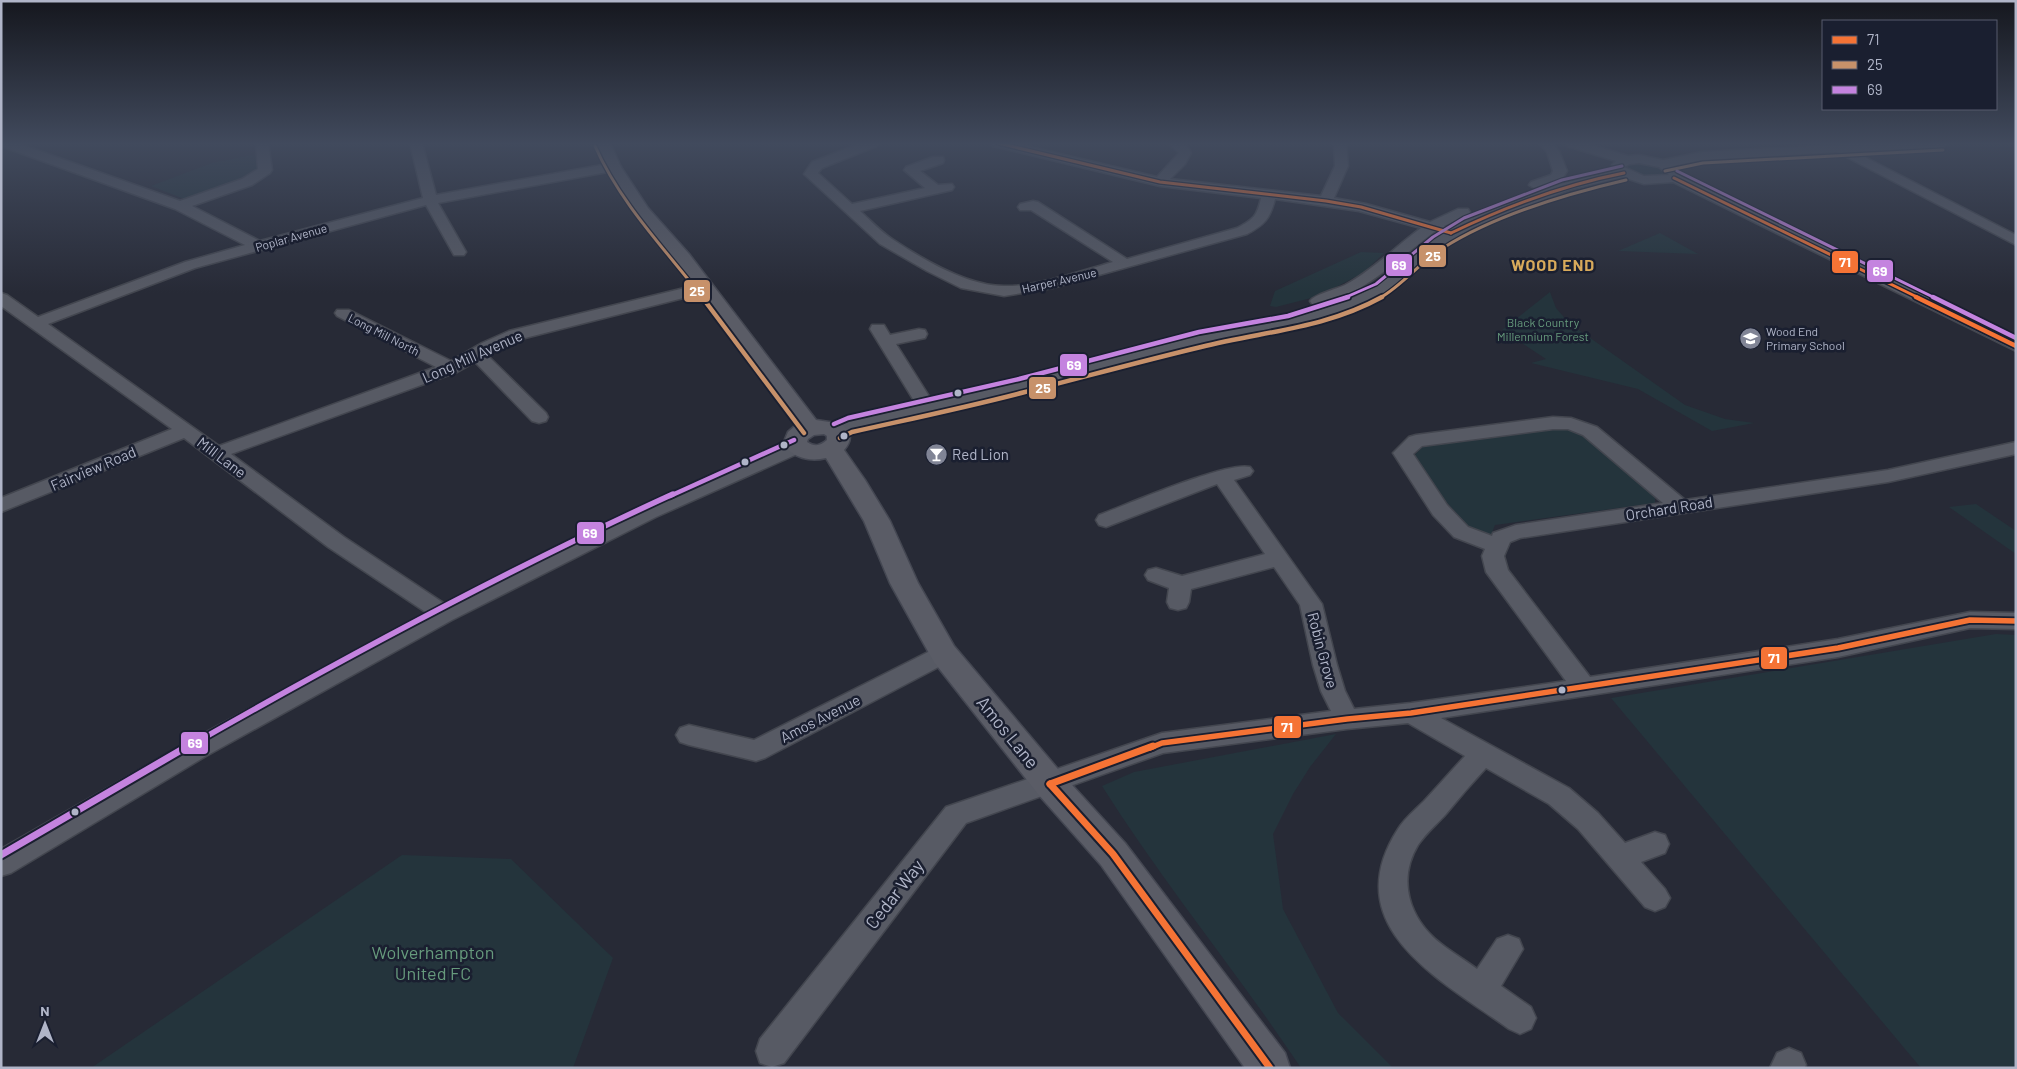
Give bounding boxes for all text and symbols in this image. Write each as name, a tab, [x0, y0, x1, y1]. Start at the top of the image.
legend	[1822, 20, 1997, 110]
text: 71	[1867, 30, 1879, 48]
text: 25	[1867, 55, 1883, 73]
text: 69	[1867, 80, 1883, 98]
street label: Poplar Avenue	[254, 220, 328, 254]
line badge: 25	[1418, 244, 1447, 268]
text: 25	[1425, 247, 1441, 264]
line badge: 71	[1831, 250, 1859, 274]
line badge: 69	[1385, 253, 1413, 277]
text: 71	[1839, 253, 1851, 270]
district label: WOOD END	[1511, 255, 1595, 274]
text: 69	[1392, 256, 1406, 273]
line badge: 69	[1866, 259, 1894, 283]
text: 69	[1873, 262, 1887, 279]
street label: Harper Avenue	[1020, 265, 1098, 295]
line badge: 25	[683, 279, 711, 303]
text: 25	[689, 282, 705, 299]
street label: Long Mill North	[346, 310, 422, 358]
park label: Black Country Millennium Forest	[1497, 315, 1589, 343]
place label: Wood End Primary School	[1766, 324, 1845, 352]
street label: Long Mill Avenue	[419, 326, 525, 386]
school or university icon: Wood End Primary School	[1738, 326, 1762, 350]
line badge: 69	[1059, 353, 1088, 377]
text: 69	[1067, 356, 1081, 373]
line badge: 25	[1028, 376, 1057, 400]
text: 25	[1035, 379, 1051, 396]
unlabelled marker	[953, 388, 963, 398]
unlabelled marker	[839, 431, 849, 441]
street label: Mill Lane	[194, 433, 250, 481]
unlabelled marker	[779, 440, 789, 450]
street label: Fairview Road	[48, 442, 138, 494]
bar icon: Red Lion	[924, 442, 948, 466]
place label: Red Lion	[952, 445, 1009, 463]
unlabelled marker	[740, 457, 750, 467]
street label: Orchard Road	[1624, 492, 1714, 524]
line badge: 69	[576, 521, 605, 545]
text: 69	[583, 524, 597, 541]
street label: Robin Grove	[1304, 610, 1342, 690]
line badge: 71	[1760, 646, 1788, 670]
text: 71	[1768, 649, 1780, 666]
unlabelled marker	[1557, 685, 1567, 695]
street label: Amos Avenue	[777, 690, 863, 746]
street label: Amos Lane	[972, 692, 1044, 772]
line badge: 71	[1273, 715, 1302, 739]
text: 71	[1281, 718, 1293, 735]
line badge: 69	[180, 731, 209, 755]
text: 69	[188, 734, 202, 751]
unlabelled marker	[70, 807, 80, 817]
street label: Cedar Way	[860, 855, 928, 933]
park label: Wolverhampton United FC	[372, 941, 494, 984]
north arrow	[20, 999, 70, 1049]
text: N	[40, 1002, 50, 1019]

